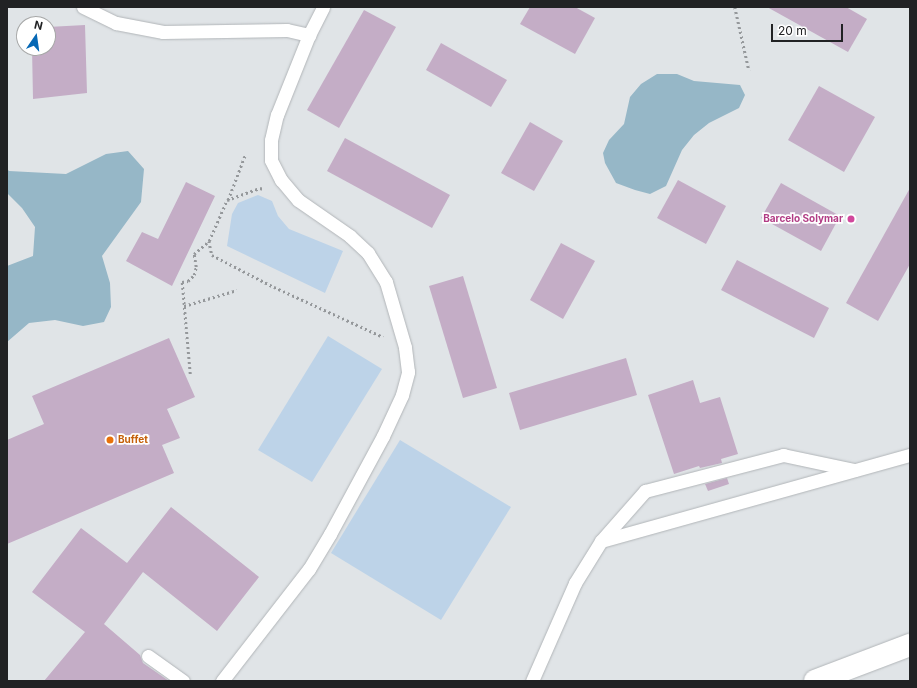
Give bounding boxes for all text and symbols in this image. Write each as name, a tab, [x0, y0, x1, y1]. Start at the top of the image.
north arrow	[16, 16, 56, 56]
scale bar	[773, 16, 845, 42]
text: N	[33, 18, 44, 33]
text: 20 m	[778, 23, 807, 38]
place label: Barcelo Solymar	[763, 213, 843, 225]
marker: Barcelo Solymar	[846, 214, 856, 224]
place label: Buffet	[118, 434, 148, 446]
marker: Buffet	[105, 435, 115, 445]

